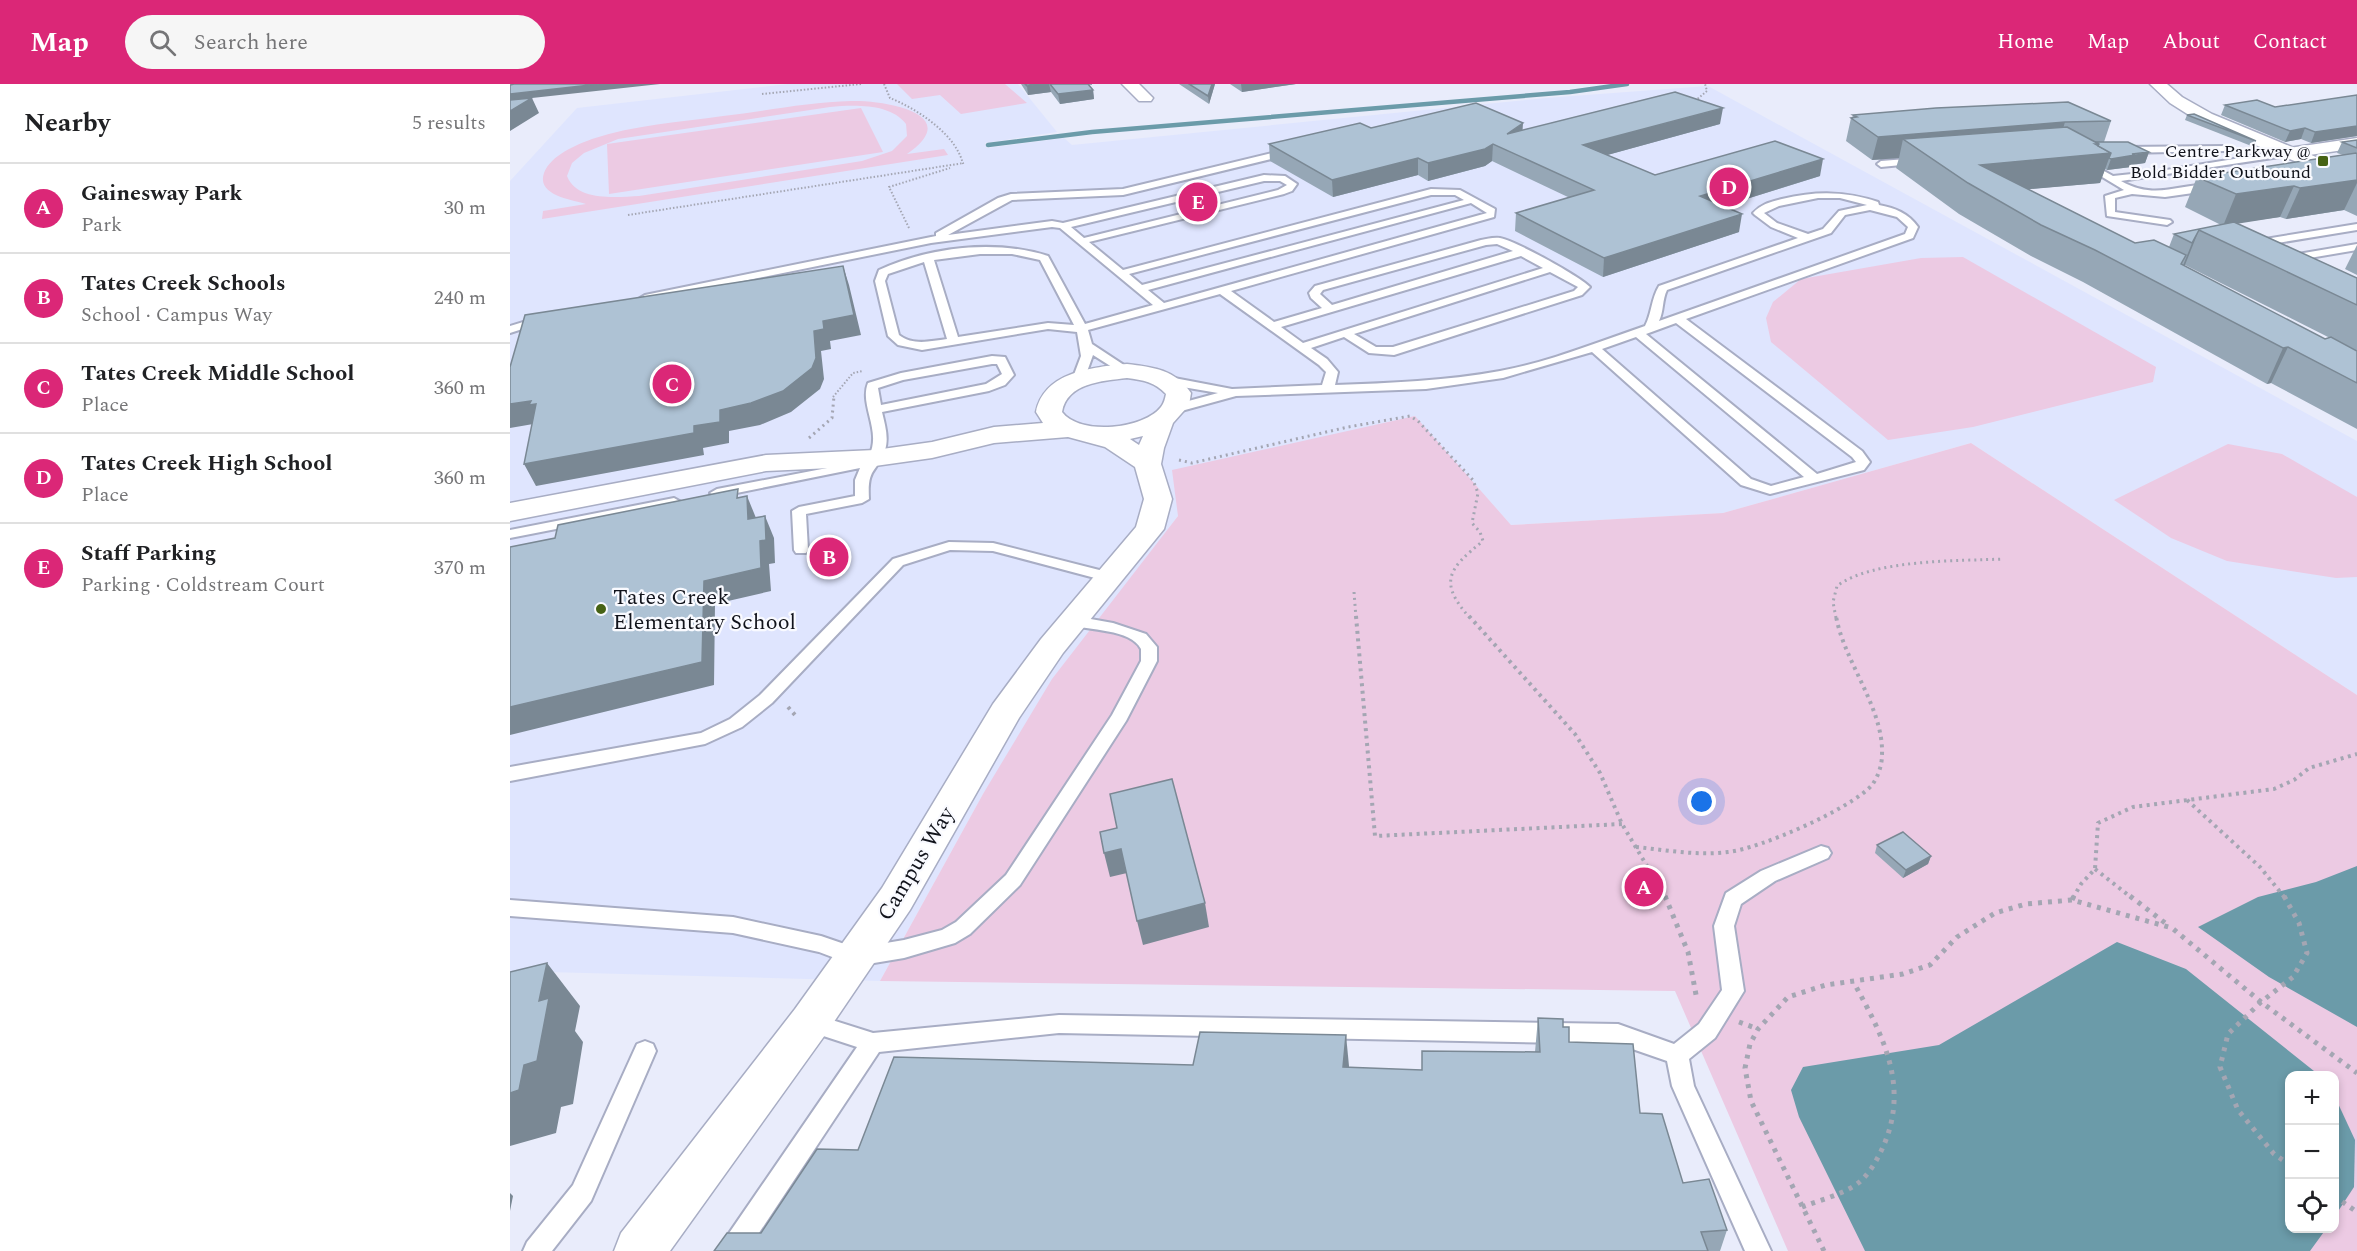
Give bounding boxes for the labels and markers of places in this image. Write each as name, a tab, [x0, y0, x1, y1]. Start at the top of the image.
place label: Centre Parkway @ Bold Bidder Outbound	[2130, 138, 2311, 186]
marker: Centre Parkway @ Bold Bidder Outbound	[2316, 154, 2330, 168]
pin: D	[1710, 164, 1748, 210]
pin: E	[1178, 180, 1218, 224]
pin: C	[652, 362, 692, 406]
pin: B	[810, 534, 848, 580]
place label: Tates Creek Elementary School	[613, 581, 796, 639]
marker: Tates Creek Elementary School	[594, 602, 608, 616]
pin: A	[1624, 864, 1664, 910]

